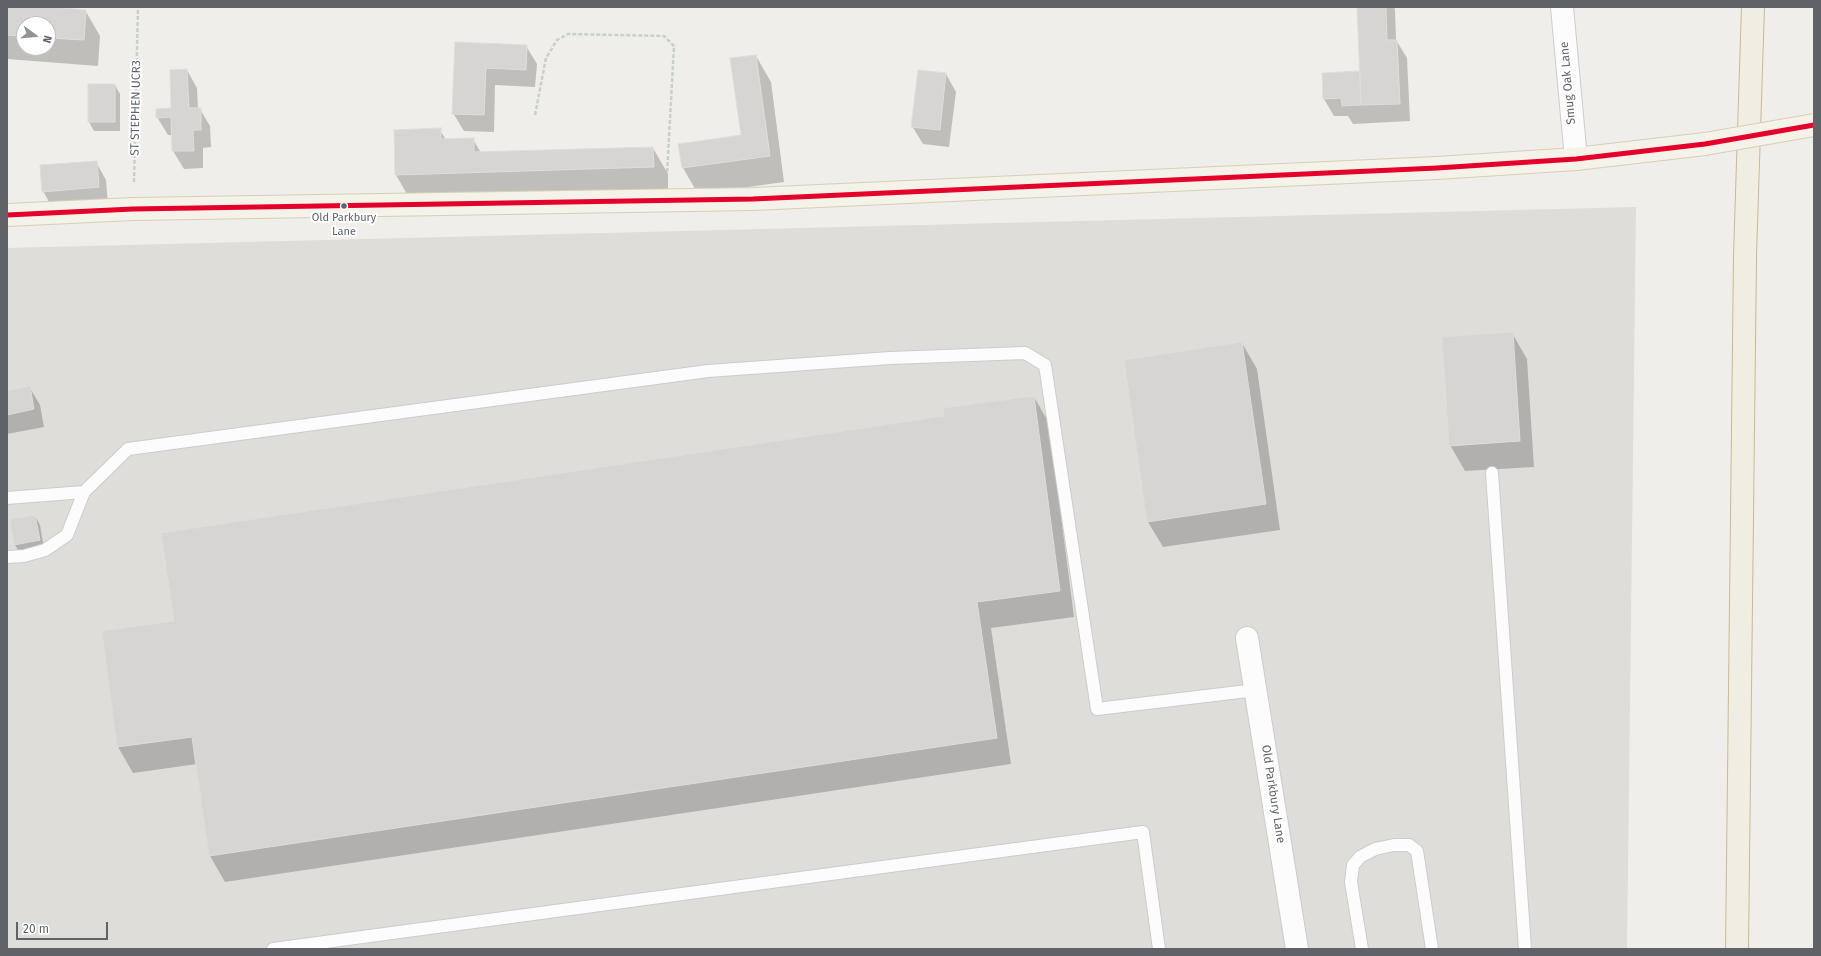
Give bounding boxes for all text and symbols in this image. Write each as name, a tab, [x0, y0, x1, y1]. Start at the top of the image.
north arrow	[16, 16, 56, 56]
text: N	[40, 34, 54, 44]
street label: Smug Oak Lane	[1557, 41, 1579, 125]
street label: ST STEPHEN UCR3	[128, 60, 144, 156]
marker: Old Parkbury Lane	[339, 201, 349, 211]
place label: Old Parkbury Lane	[312, 211, 376, 237]
street label: Old Parkbury Lane	[1258, 744, 1288, 844]
scale bar	[18, 914, 110, 940]
text: 20 m	[23, 922, 49, 936]

